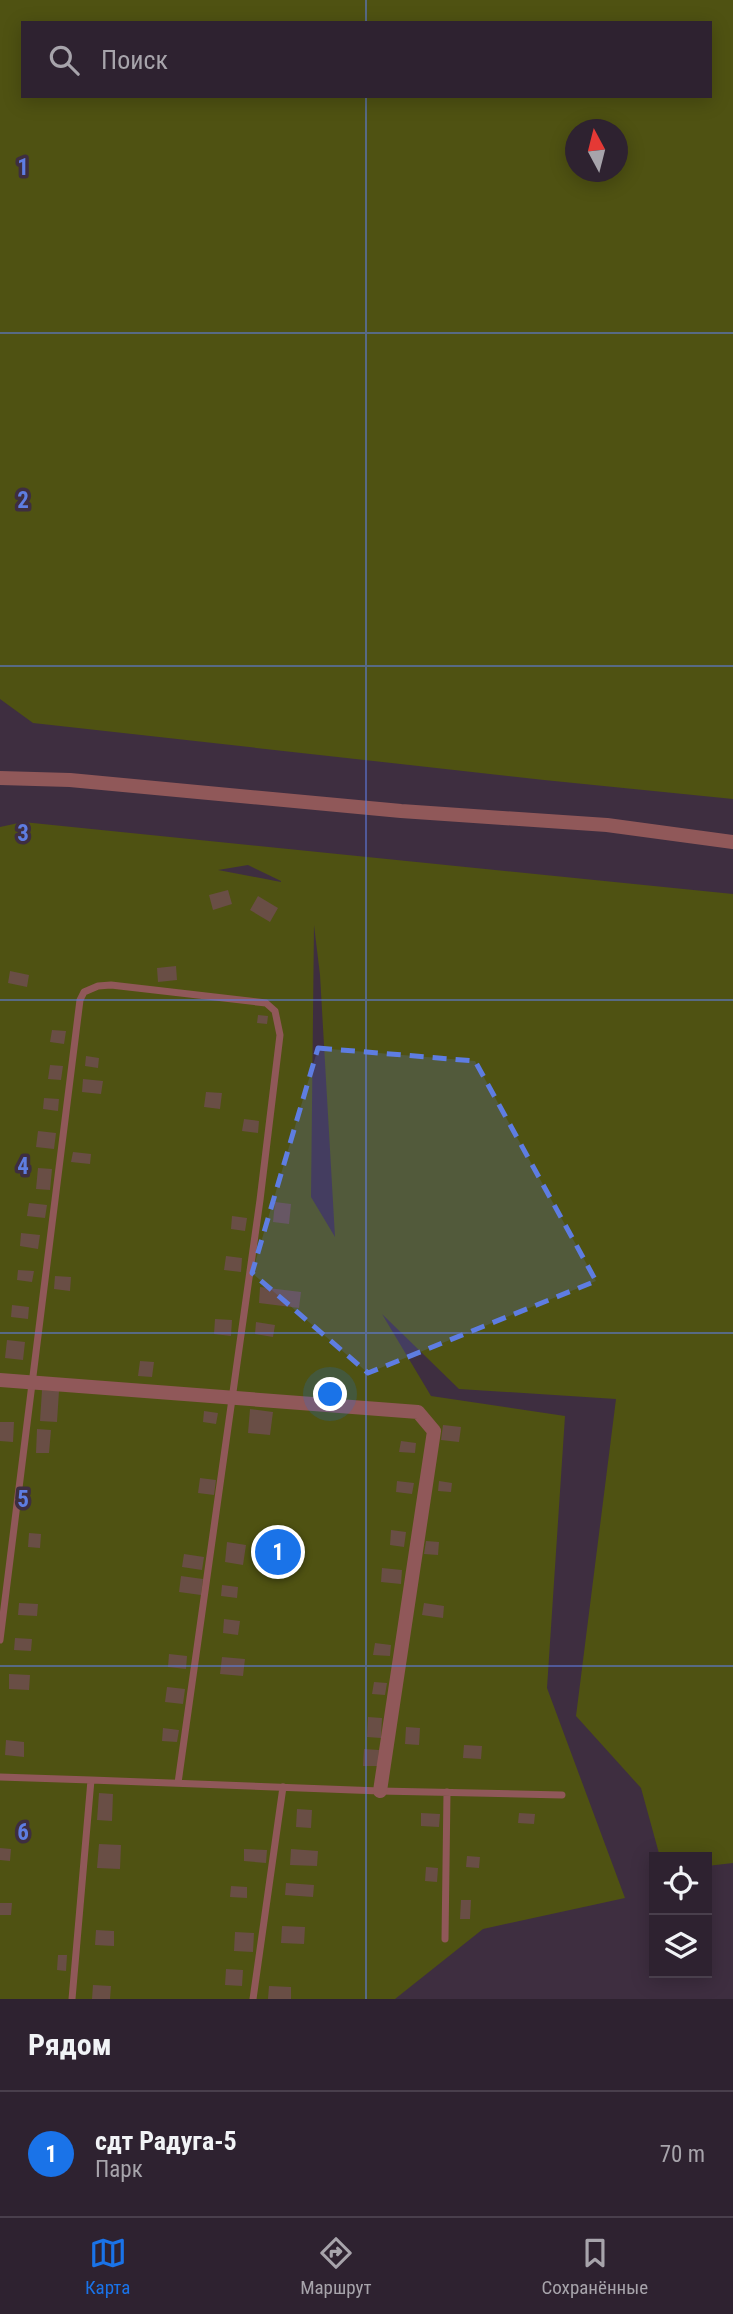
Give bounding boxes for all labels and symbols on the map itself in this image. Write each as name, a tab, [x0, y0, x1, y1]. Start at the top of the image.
north arrow	[565, 119, 628, 182]
text: 1	[17, 154, 29, 181]
text: 2	[17, 487, 29, 514]
text: 3	[17, 820, 29, 847]
text: 4	[17, 1153, 29, 1180]
your location	[313, 1377, 347, 1411]
text: 5	[17, 1486, 29, 1513]
pin: 1	[255, 1526, 301, 1578]
text: 6	[17, 1819, 29, 1846]

